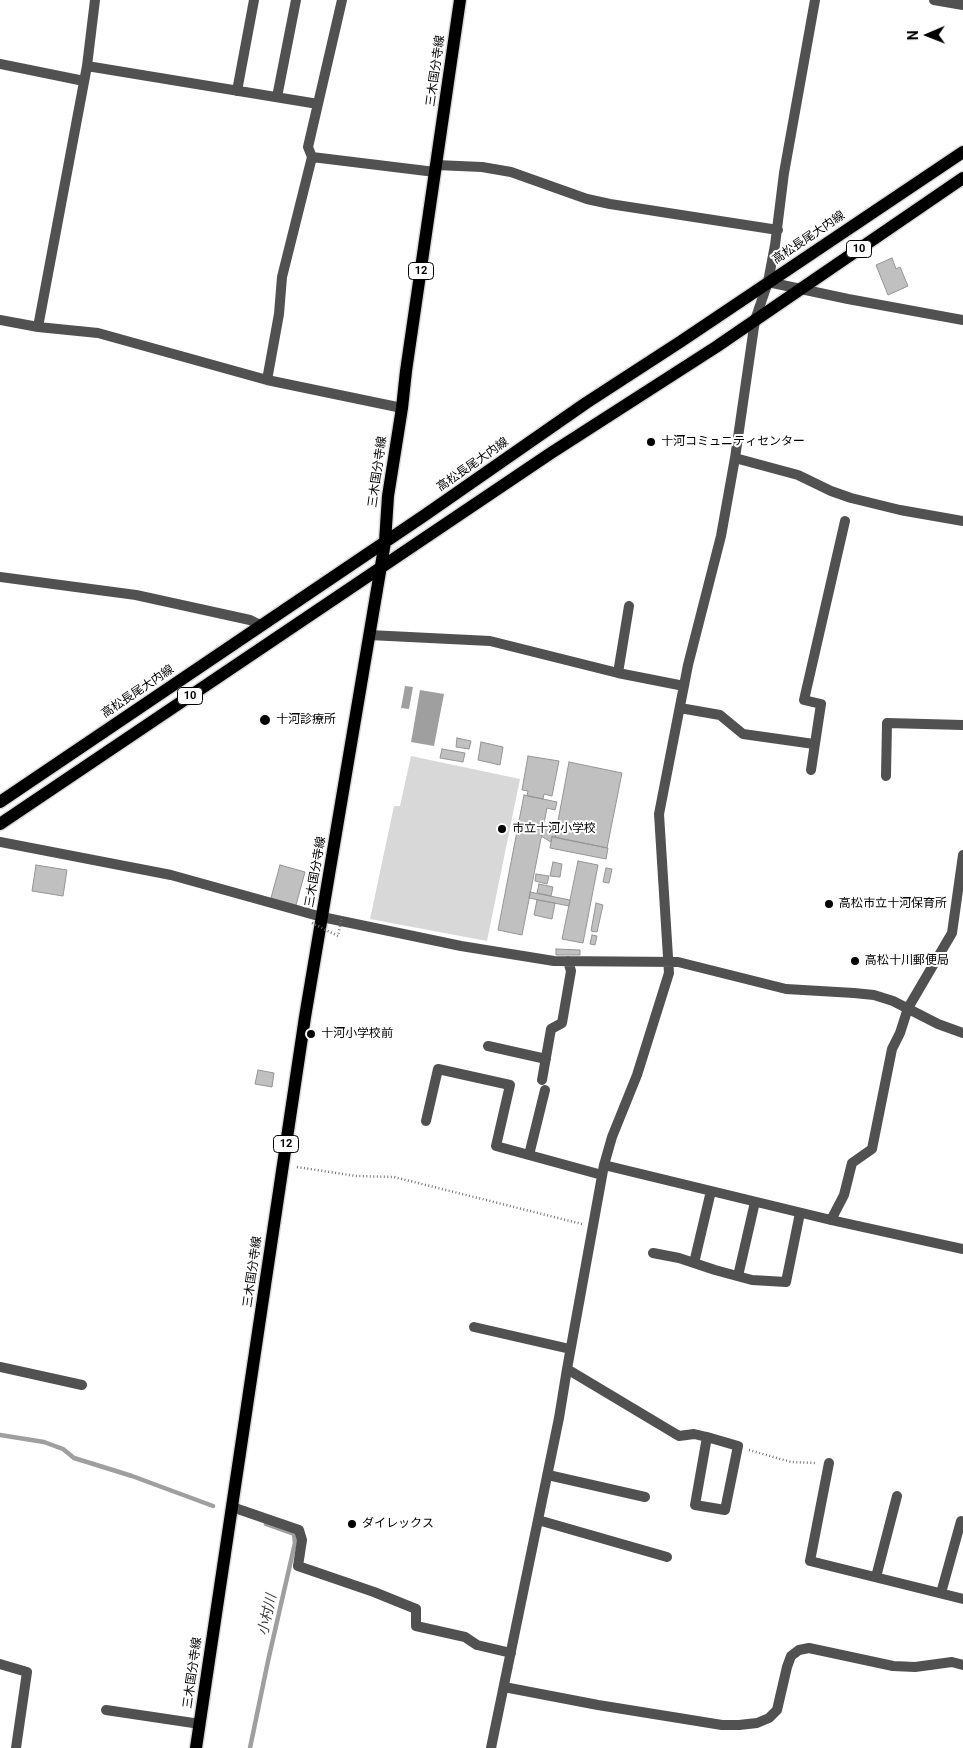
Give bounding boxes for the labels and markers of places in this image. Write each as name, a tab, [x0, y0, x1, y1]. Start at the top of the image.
place label: 十河コミュニティセンター	[661, 435, 805, 449]
marker: 十河コミュニティセンター	[645, 436, 657, 448]
marker: 十河診療所	[258, 713, 272, 727]
place label: 十河診療所	[276, 713, 336, 727]
place label: 市立十河小学校	[512, 822, 596, 836]
marker: 市立十河小学校	[496, 823, 508, 835]
place label: 高松市立十河保育所	[839, 897, 947, 911]
marker: 高松市立十河保育所	[823, 898, 835, 910]
place label: 高松十川郵便局	[865, 954, 949, 968]
marker: 高松十川郵便局	[849, 955, 861, 967]
place label: 十河小学校前	[321, 1027, 393, 1041]
marker: 十河小学校前	[305, 1028, 317, 1040]
place label: ダイレックス	[362, 1517, 434, 1531]
marker: ダイレックス	[346, 1518, 358, 1530]

